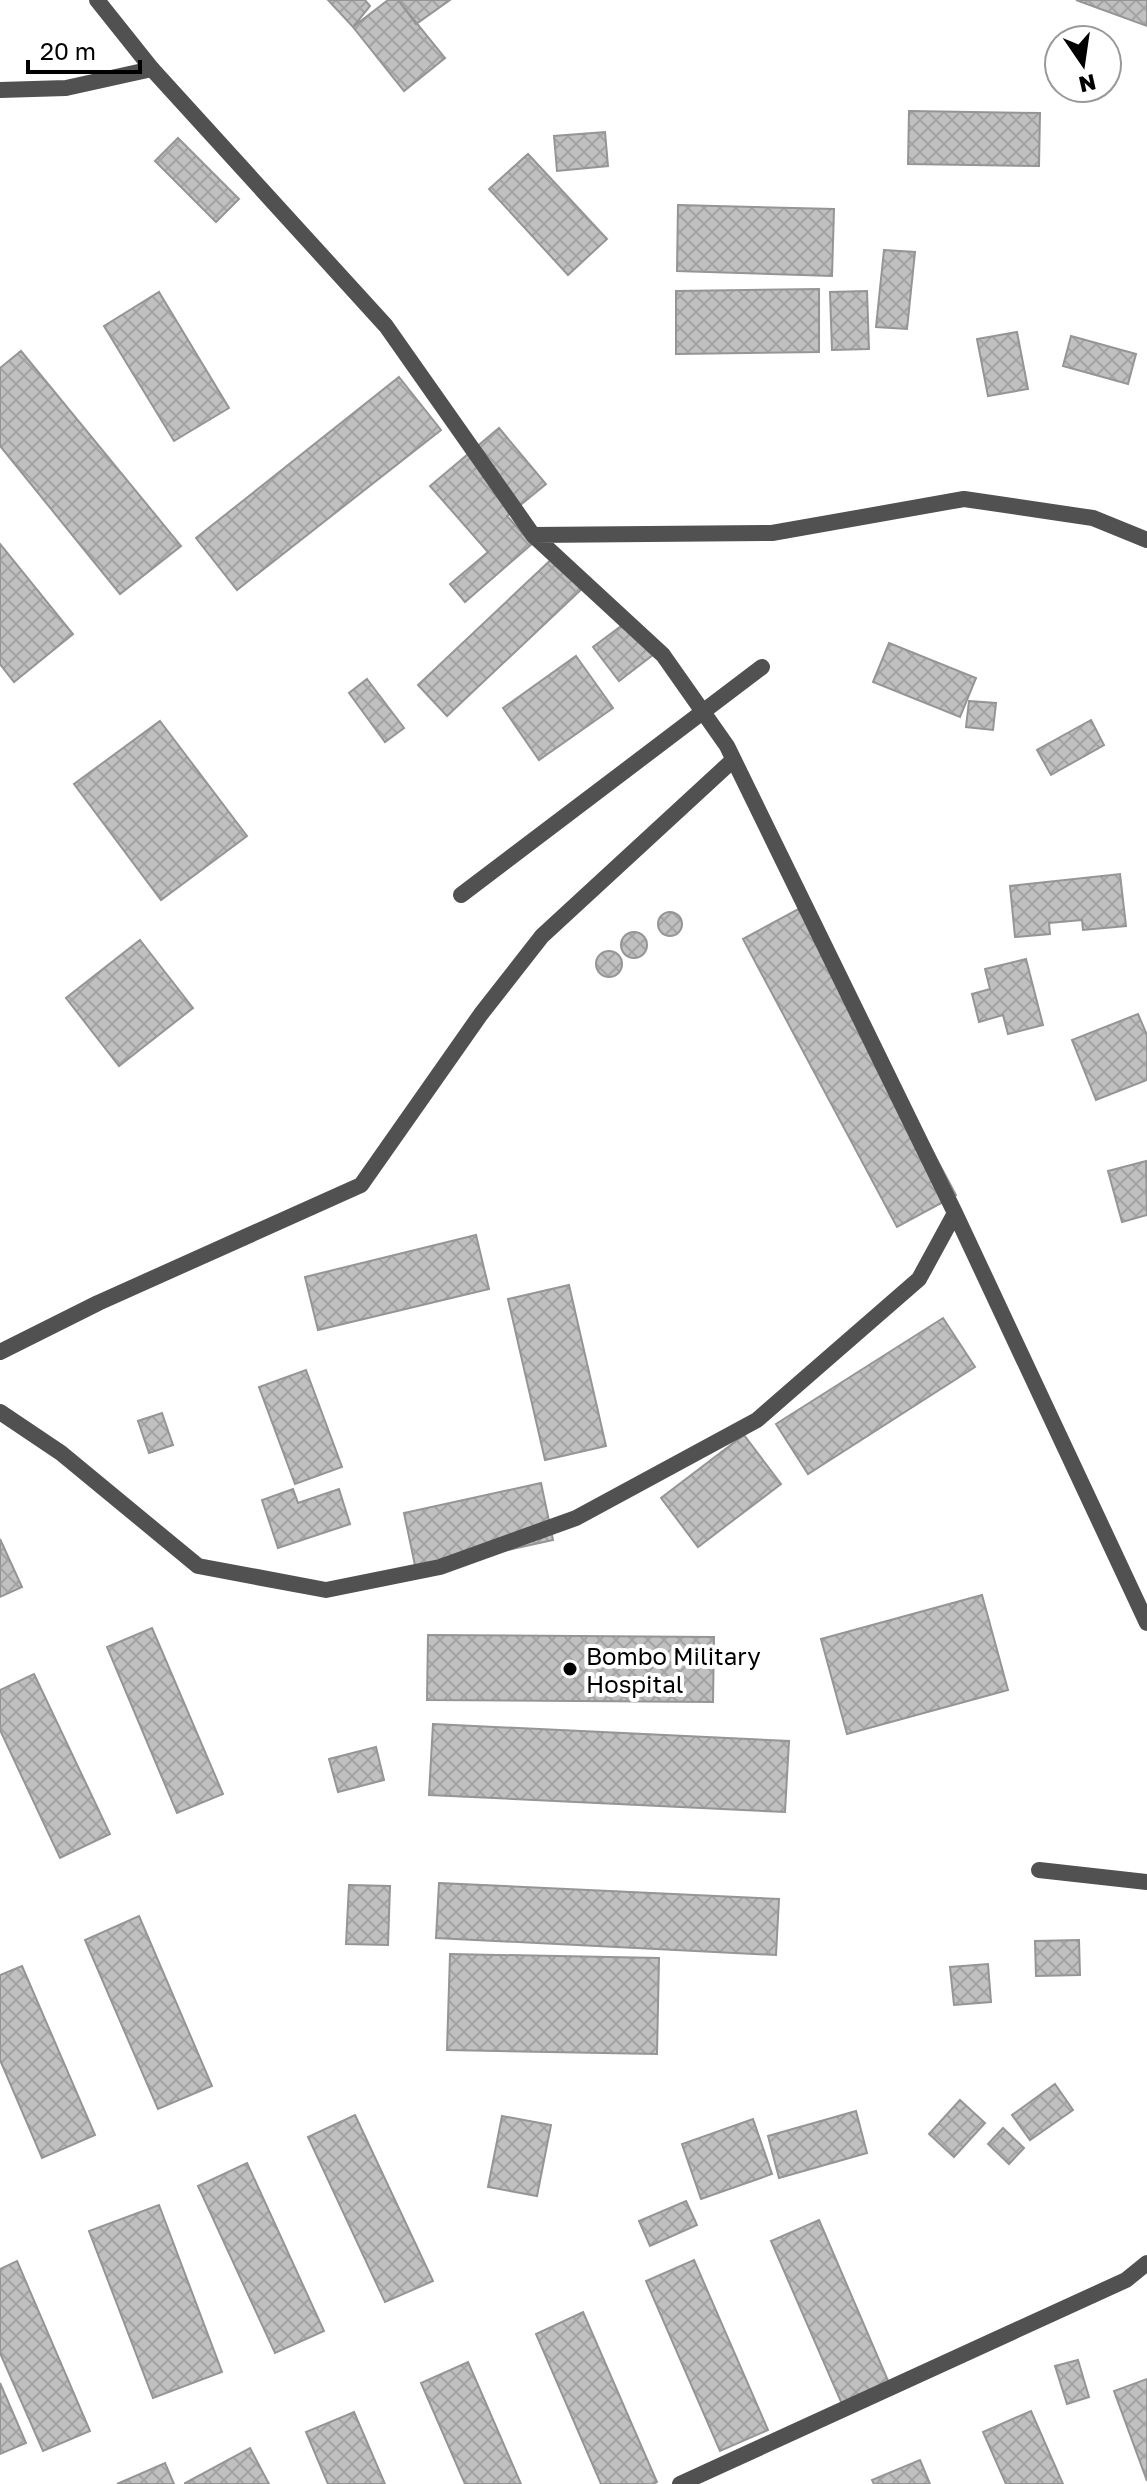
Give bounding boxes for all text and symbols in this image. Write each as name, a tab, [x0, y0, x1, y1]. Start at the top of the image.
scale bar	[28, 24, 140, 74]
north arrow	[1043, 24, 1123, 104]
text: 20 m	[40, 36, 96, 65]
text: N	[1076, 69, 1099, 99]
place label: Bombo Military Hospital	[586, 1641, 761, 1698]
marker: Bombo Military Hospital	[561, 1660, 579, 1678]

